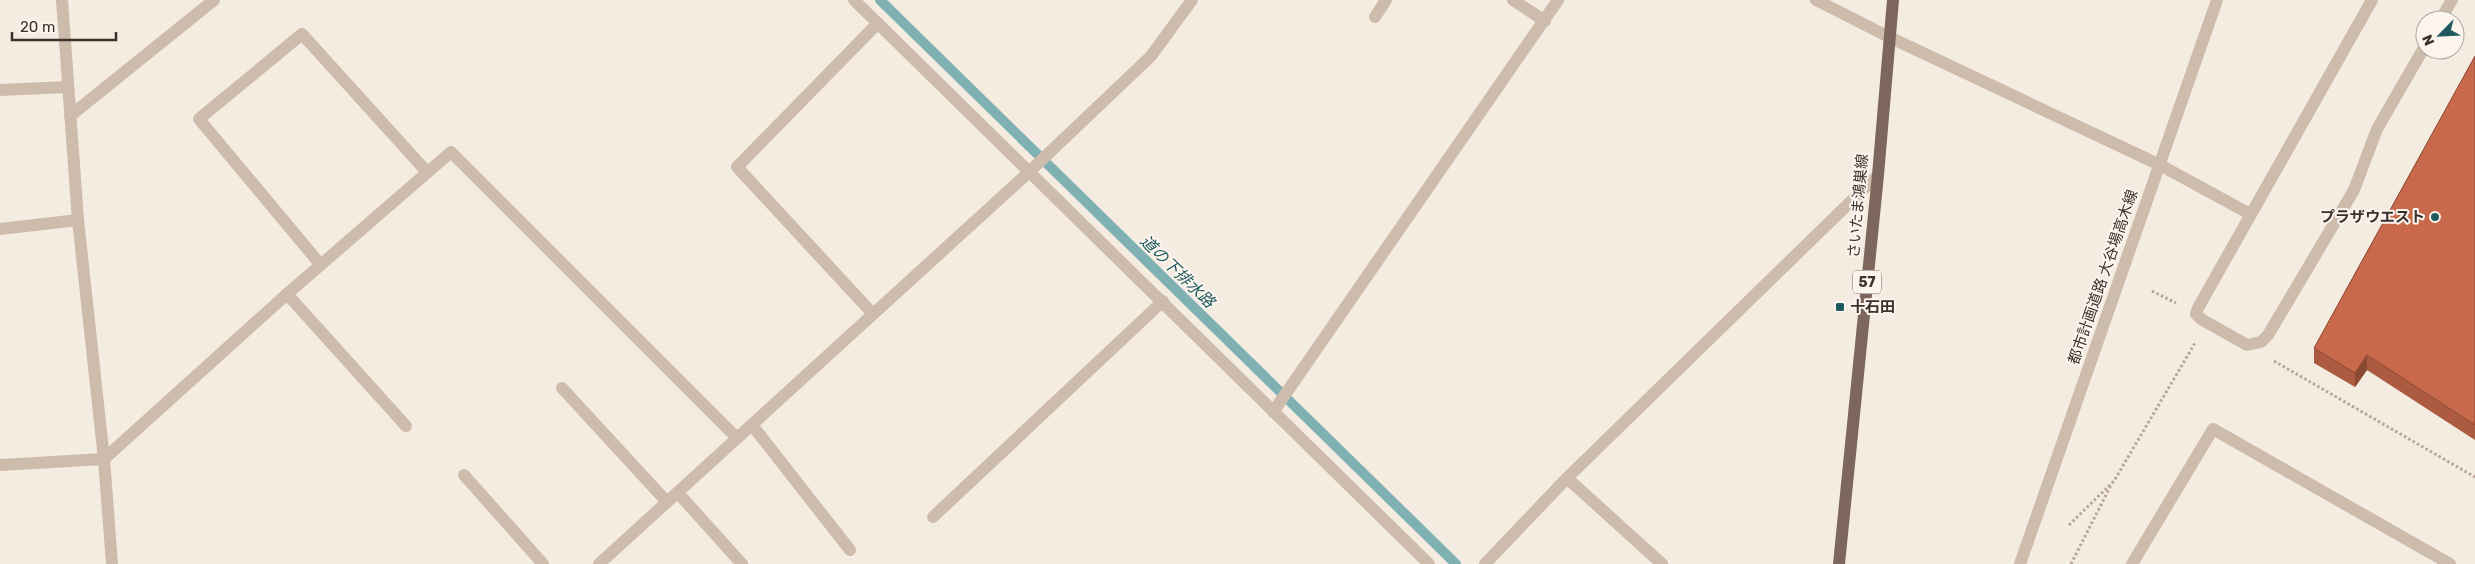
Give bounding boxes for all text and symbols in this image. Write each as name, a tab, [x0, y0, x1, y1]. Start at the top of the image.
scale bar	[12, 10, 116, 42]
north arrow	[2415, 10, 2465, 60]
text: 20 m	[20, 18, 55, 36]
text: N	[2419, 32, 2438, 48]
street label: さいたま鴻巣線	[1844, 153, 1872, 259]
street label: 都市計画道路 大谷場高木線	[2065, 187, 2141, 367]
place label: プラザウエスト	[2320, 208, 2425, 226]
marker: プラザウエスト	[2429, 211, 2441, 223]
water label: 道の下排水路	[1137, 231, 1220, 313]
road number: 57	[1853, 270, 1881, 294]
place label: 十石田	[1850, 298, 1895, 316]
marker: 十石田	[1834, 301, 1846, 313]

